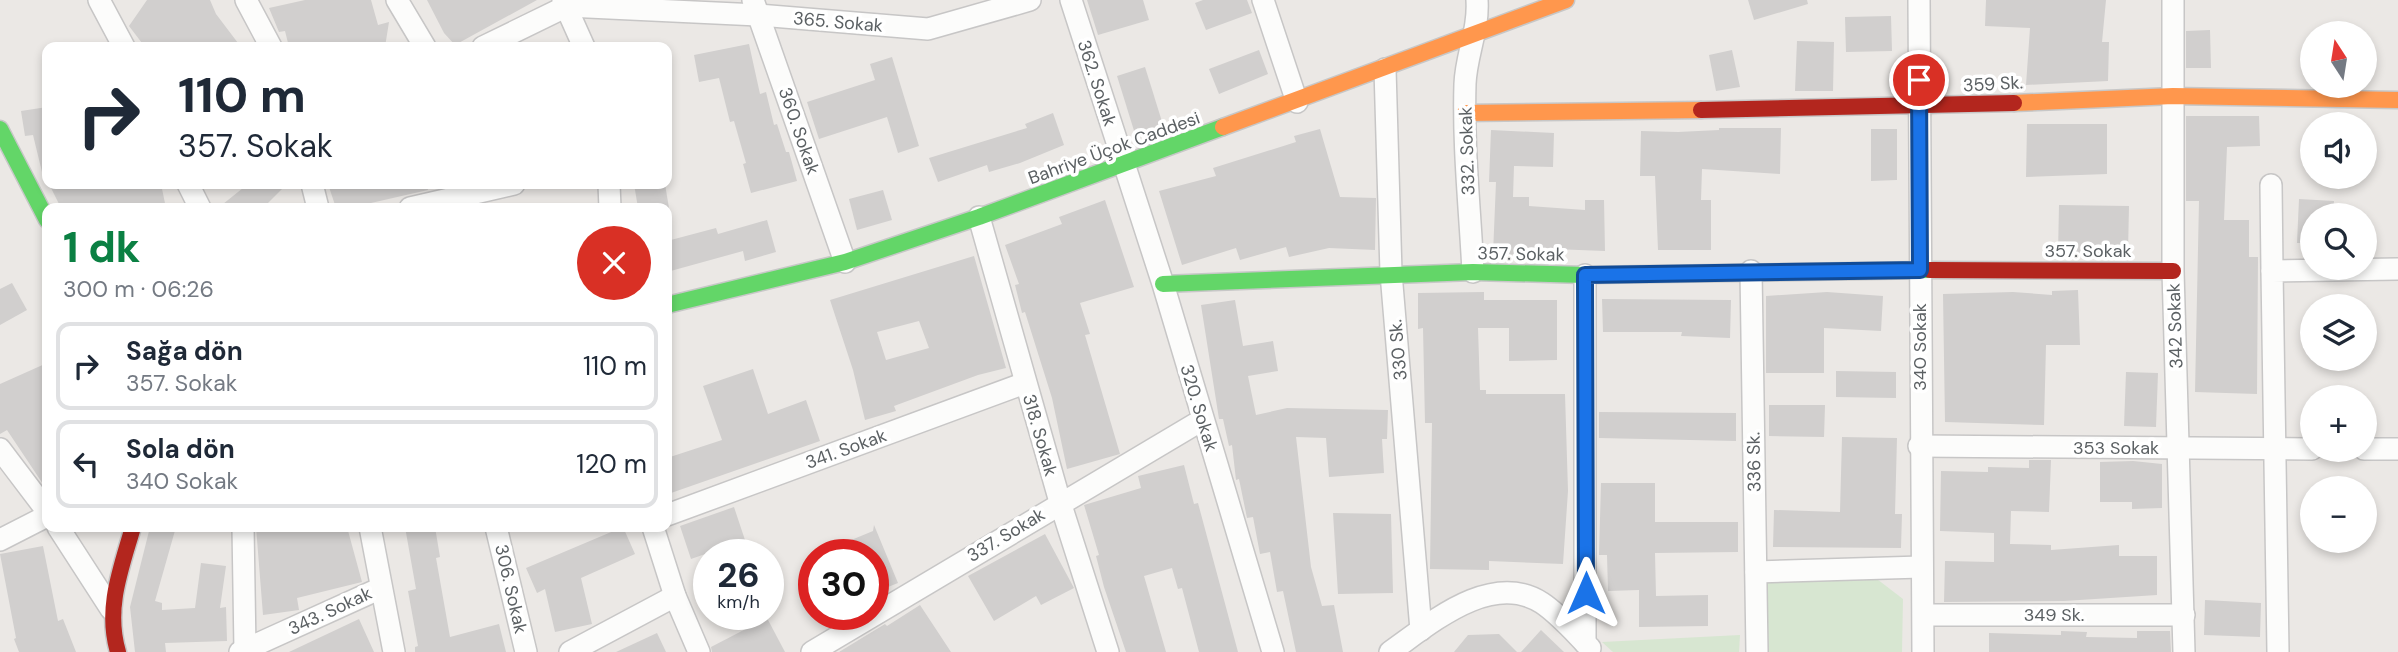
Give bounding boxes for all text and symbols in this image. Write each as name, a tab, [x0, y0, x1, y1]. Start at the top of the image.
street label: 365. Sokak	[792, 6, 884, 38]
north arrow	[2300, 21, 2376, 98]
map controls	[2300, 21, 2377, 553]
street label: 362. Sokak	[1072, 37, 1122, 129]
pin	[1889, 50, 1949, 110]
icon: arrive	[1900, 61, 1938, 99]
text: 110 m	[178, 63, 306, 127]
icon: right	[63, 70, 154, 161]
street label: 359 Sk.	[1962, 70, 2024, 98]
street label: 360. Sokak	[773, 84, 825, 178]
street label: Bahriye Üçok Caddesi	[1025, 106, 1203, 190]
street label: 332. Sokak	[1453, 106, 1481, 196]
button: sound	[2300, 112, 2377, 189]
text: 357. Sokak	[178, 125, 333, 167]
button: search	[2300, 203, 2377, 280]
text: 1 dk	[63, 220, 140, 275]
button: close	[577, 226, 651, 300]
street label: 357. Sokak	[2044, 239, 2132, 263]
street label: 357. Sokak	[1477, 241, 1565, 267]
text: 300 m · 06:26	[63, 274, 214, 304]
street label: 342 Sokak	[2162, 283, 2188, 369]
button: layers	[2300, 294, 2377, 371]
street label: 340 Sokak	[1908, 303, 1932, 391]
street label: 330 Sk.	[1383, 318, 1413, 382]
text: Sağa dön	[126, 334, 243, 368]
icon: right	[67, 347, 105, 385]
text: 110 m	[583, 349, 647, 383]
street label: 320. Sokak	[1174, 362, 1224, 454]
text: 357. Sokak	[126, 368, 237, 398]
button: +	[2300, 385, 2377, 462]
street label: 318. Sokak	[1017, 391, 1063, 479]
street label: 341. Sokak	[802, 423, 890, 475]
text: Sola dön	[126, 432, 235, 466]
street label: 336 Sk.	[1741, 432, 1767, 492]
street label: 353 Sokak	[2073, 436, 2159, 460]
icon: left	[67, 445, 105, 483]
text: 120 m	[576, 447, 647, 481]
text: 340 Sokak	[126, 466, 238, 496]
button: −	[2300, 476, 2377, 553]
street label: 337. Sokak	[963, 502, 1049, 568]
speed limit sign: 30	[798, 539, 889, 630]
street label: 306. Sokak	[489, 542, 533, 636]
text: 26	[717, 552, 760, 598]
position arrow	[1549, 556, 1623, 630]
street label: 343. Sokak	[284, 581, 376, 641]
text: km/h	[717, 590, 760, 614]
street label: 349 Sk.	[2024, 603, 2084, 627]

